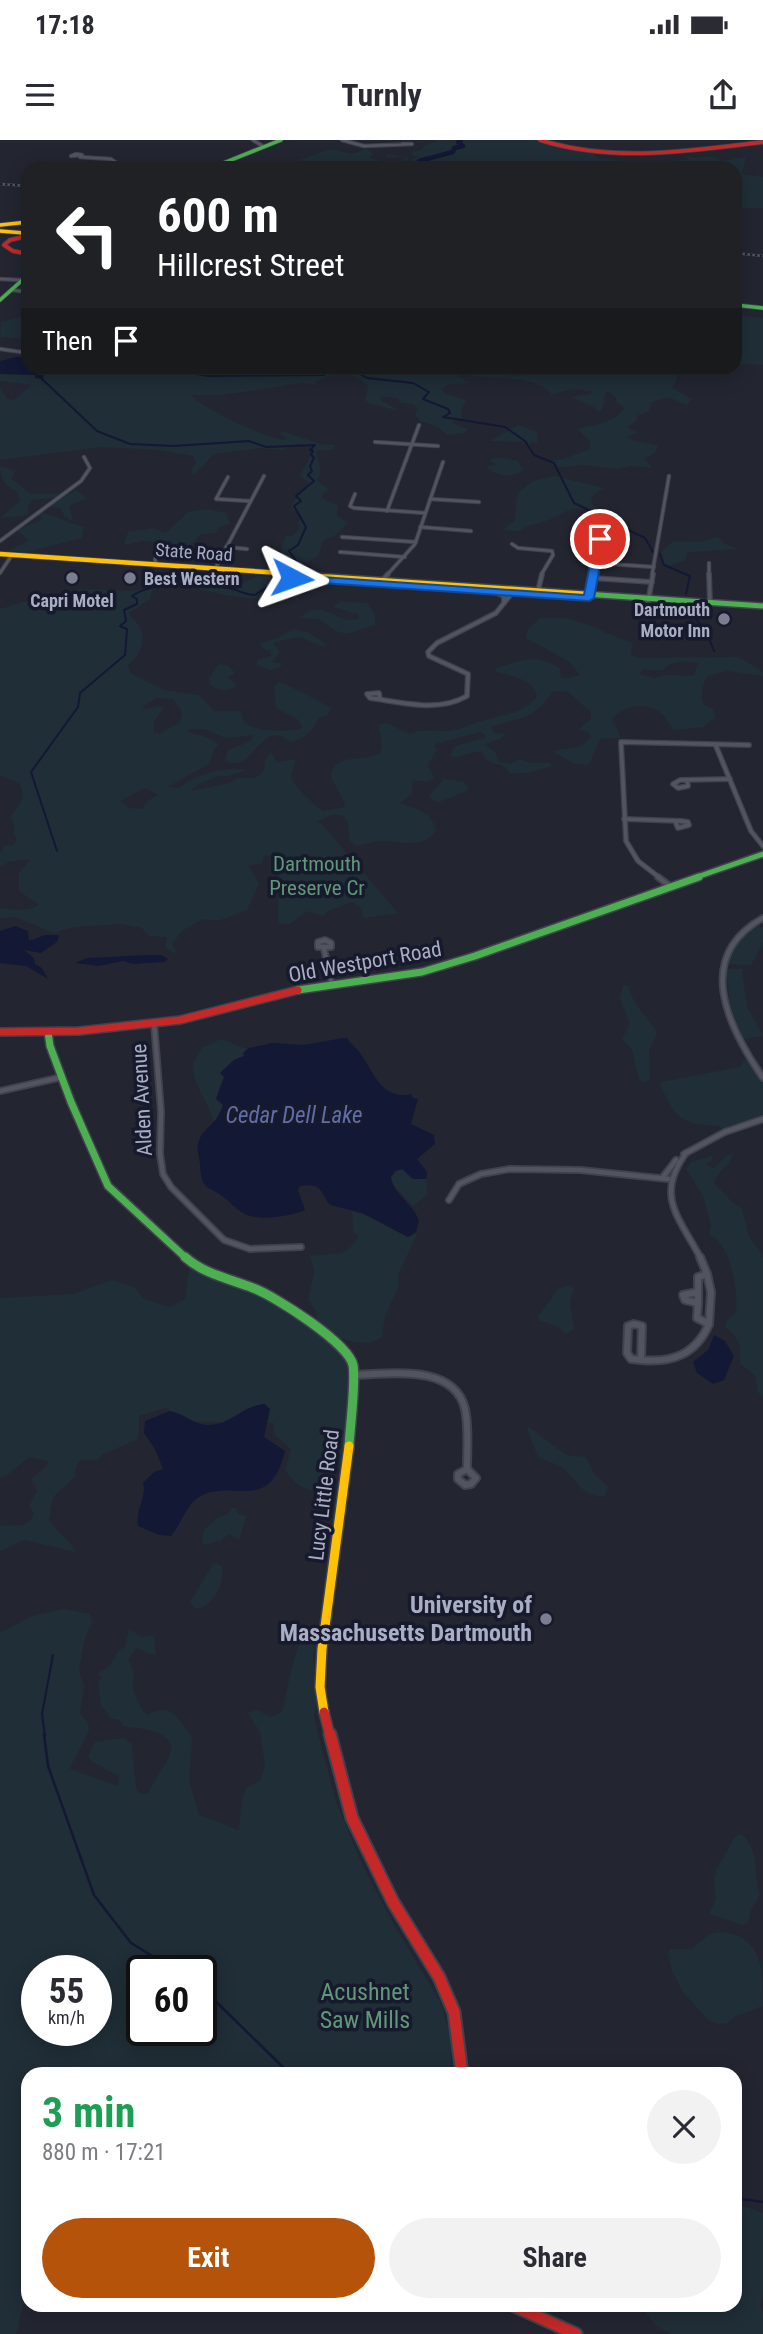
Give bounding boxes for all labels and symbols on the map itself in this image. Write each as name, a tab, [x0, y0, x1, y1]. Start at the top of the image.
pin	[570, 509, 630, 569]
street label: State Road	[155, 539, 233, 565]
position arrow	[255, 541, 329, 615]
place label: Best Western	[144, 568, 240, 589]
marker: Capri Motel	[64, 570, 80, 586]
marker: Best Western	[122, 570, 138, 586]
place label: Capri Motel	[30, 590, 114, 611]
place label: Dartmouth Motor Inn	[634, 599, 710, 641]
marker: Dartmouth Motor Inn	[716, 611, 732, 627]
park label: Dartmouth Preserve Cr	[269, 852, 365, 900]
street label: Old Westport Road	[287, 937, 443, 987]
street label: Alden Avenue	[127, 1043, 157, 1157]
water label: Cedar Dell Lake	[225, 1102, 363, 1129]
street label: Lucy Little Road	[304, 1428, 344, 1562]
place label: University of Massachusetts Dartmouth	[280, 1591, 532, 1647]
marker: University of Massachusetts Dartmouth	[538, 1611, 554, 1627]
speed limit sign: 60	[126, 1955, 217, 2046]
park label: Acushnet Saw Mills	[320, 1978, 410, 2034]

